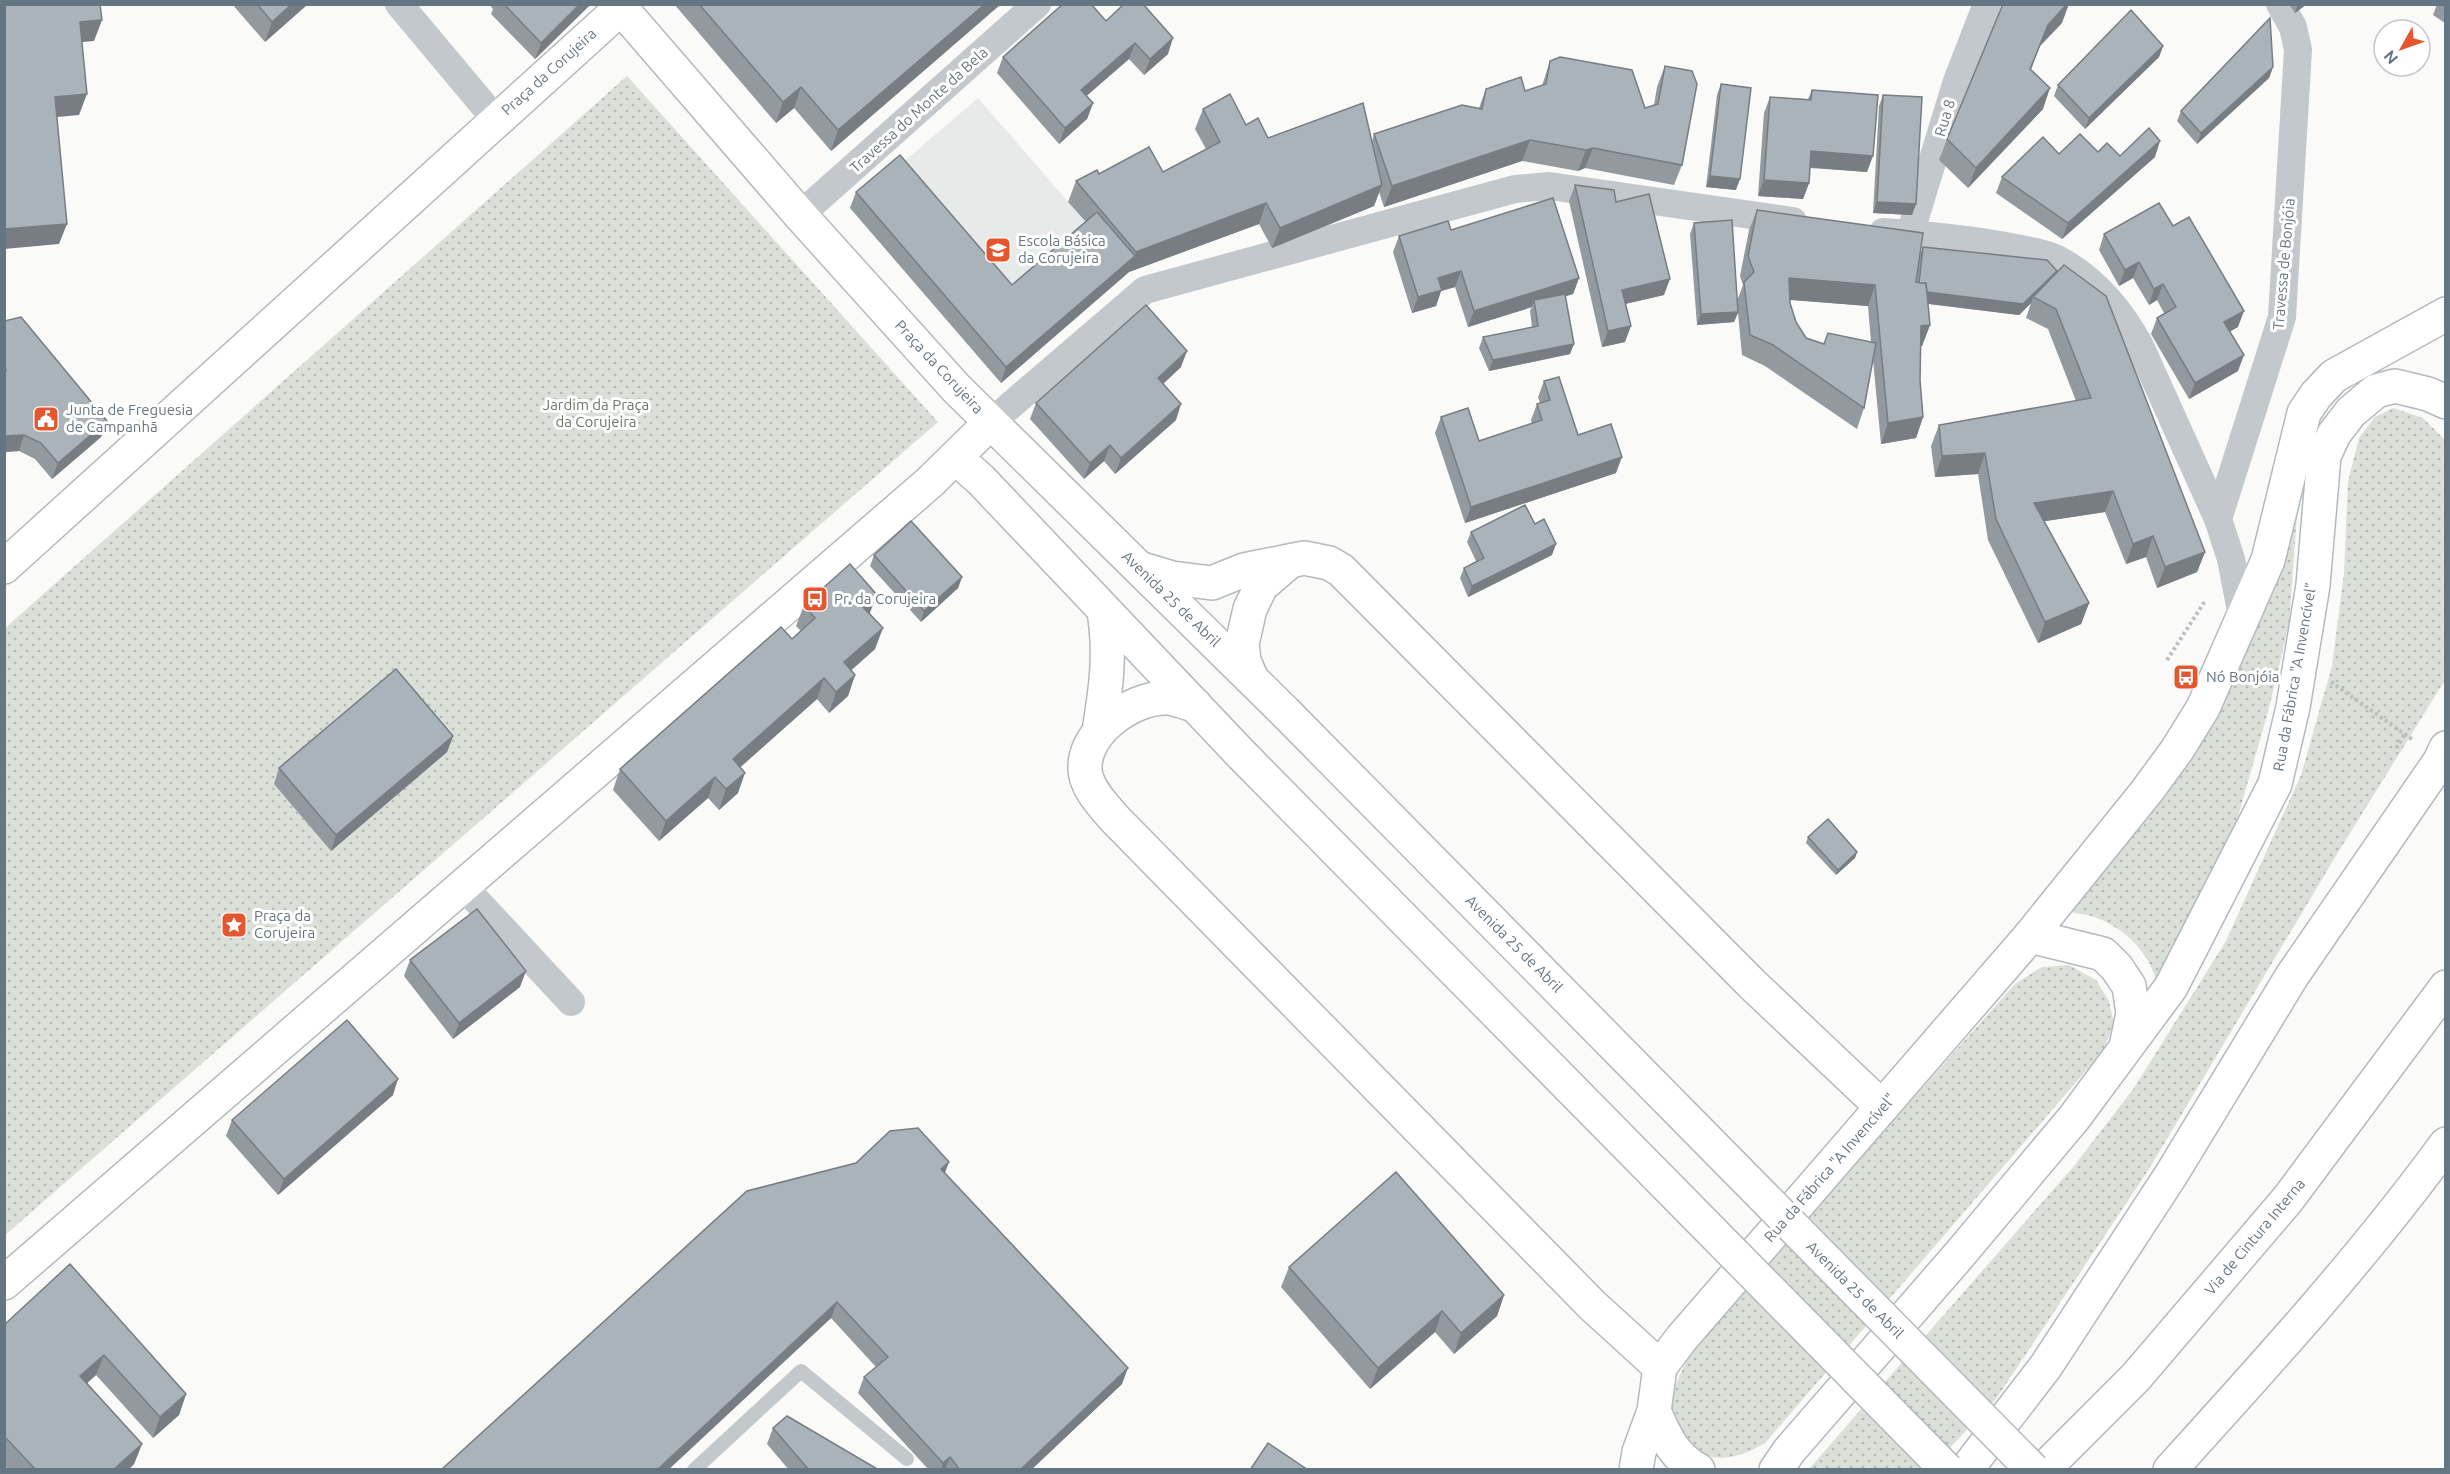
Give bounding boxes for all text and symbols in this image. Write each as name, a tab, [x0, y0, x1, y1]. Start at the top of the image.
north arrow	[2372, 18, 2432, 78]
street label: Praça da Corujeira	[498, 25, 600, 119]
street label: Travessa do Monte da Bela	[846, 43, 991, 176]
text: N	[2380, 47, 2401, 68]
street label: Rua 8	[1931, 97, 1958, 138]
street label: Travessa de Bonjóia	[2269, 197, 2298, 330]
place label: Escola Básica da Corujeira	[1018, 232, 1106, 266]
school or university icon: Escola Básica da Corujeira	[983, 235, 1013, 265]
street label: Praça da Corujeira	[892, 316, 987, 417]
park label: Jardim da Praça da Corujeira	[543, 396, 649, 430]
place label: Junta de Freguesia de Campanhã	[66, 401, 193, 435]
public building icon: Junta de Freguesia de Campanhã	[31, 404, 61, 434]
street label: Avenida 25 de Abril	[1119, 547, 1224, 650]
street label: Rua da Fábrica "A Invencível"	[2270, 581, 2319, 772]
bus stop icon: Pr. da Corujeira	[800, 584, 830, 614]
place label: Pr. da Corujeira	[834, 590, 936, 607]
bus stop icon: Nó Bonjóia	[2171, 662, 2201, 692]
place label: Nó Bonjóia	[2206, 668, 2280, 685]
street label: Avenida 25 de Abril	[1462, 892, 1566, 996]
place label: Praça da Corujeira	[254, 907, 315, 941]
place icon: Praça da Corujeira	[219, 910, 249, 940]
street label: Rua da Fábrica "A Invencível"	[1761, 1090, 1899, 1245]
street label: Via de Cintura Interna	[2201, 1175, 2308, 1298]
street label: Avenida 25 de Abril	[1803, 1238, 1907, 1342]

